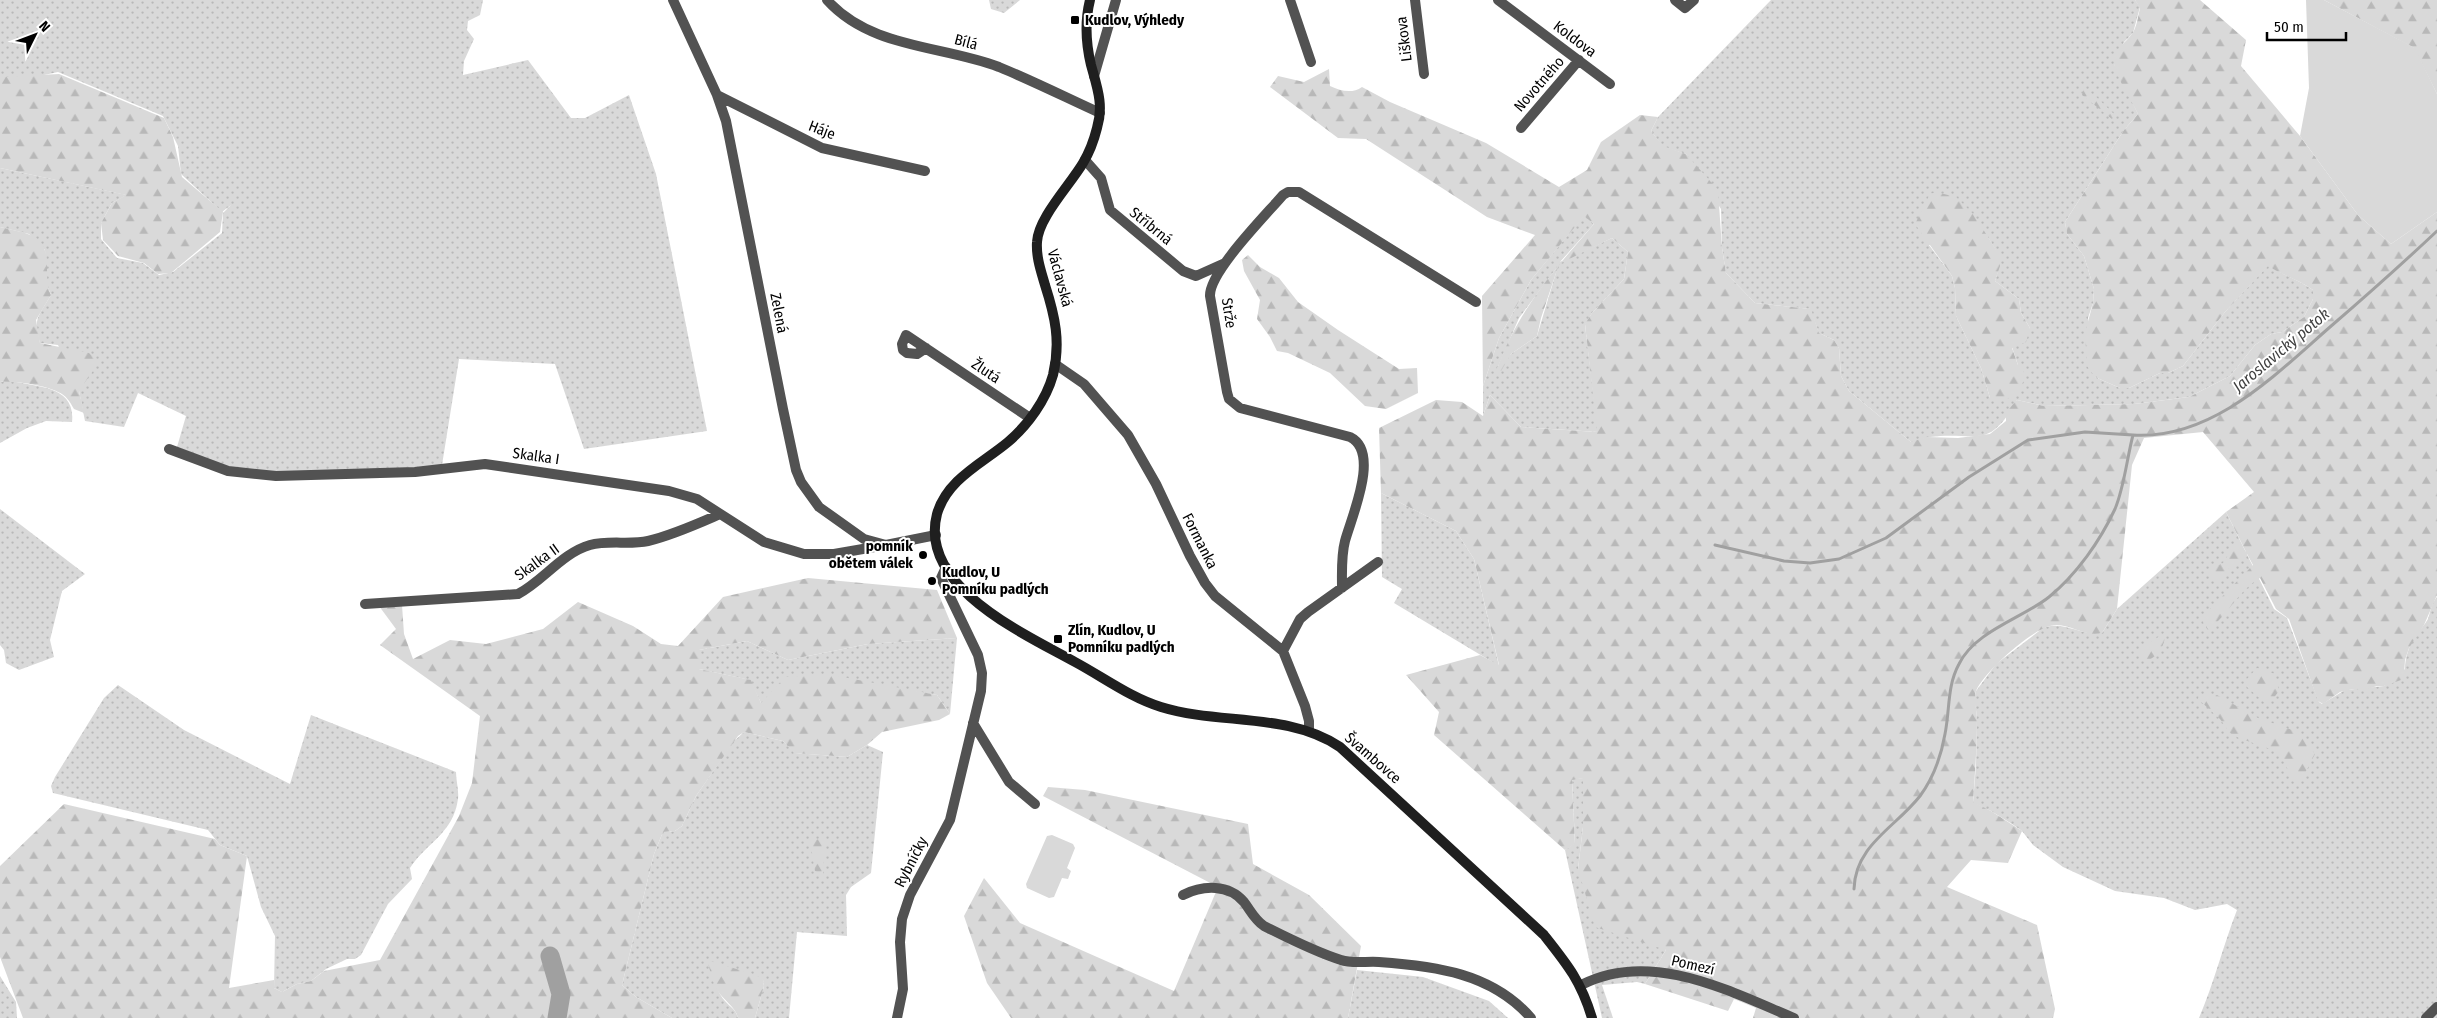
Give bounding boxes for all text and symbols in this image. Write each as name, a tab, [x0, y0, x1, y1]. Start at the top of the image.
north arrow	[10, 10, 60, 60]
scale bar	[2267, 10, 2346, 42]
place label: Kudlov, Výhledy	[1085, 11, 1185, 29]
marker: Kudlov, Výhledy	[1069, 14, 1081, 26]
street label: Liškova	[1392, 15, 1416, 63]
street label: Koldova	[1550, 17, 1600, 61]
text: N	[35, 18, 53, 35]
text: 50 m	[2274, 18, 2304, 36]
street label: Bílá	[952, 30, 980, 54]
street label: Novotného	[1510, 53, 1568, 115]
street label: Háje	[806, 117, 838, 143]
street label: Stříbrná	[1126, 203, 1176, 249]
street label: Václavská	[1044, 247, 1076, 309]
street label: Zelená	[766, 291, 792, 335]
street label: Strže	[1218, 296, 1240, 330]
water label: Jaroslavický potok	[2228, 304, 2333, 396]
street label: Žlutá	[968, 355, 1004, 387]
street label: Skalka I	[512, 444, 560, 468]
street label: Formanka	[1178, 510, 1222, 572]
place label: pomník obětem válek	[829, 537, 913, 572]
street label: Skalka II	[511, 540, 563, 584]
marker: pomník obětem válek	[917, 549, 929, 561]
place label: Kudlov, U Pomníku padlých	[942, 563, 1049, 598]
marker: Kudlov, U Pomníku padlých	[926, 575, 938, 587]
place label: Zlín, Kudlov, U Pomníku padlých	[1068, 621, 1175, 656]
marker: Zlín, Kudlov, U Pomníku padlých	[1052, 633, 1064, 645]
street label: Švambovce	[1341, 729, 1405, 787]
street label: Rybníčky	[891, 833, 932, 890]
street label: Pomezí	[1670, 951, 1717, 979]

